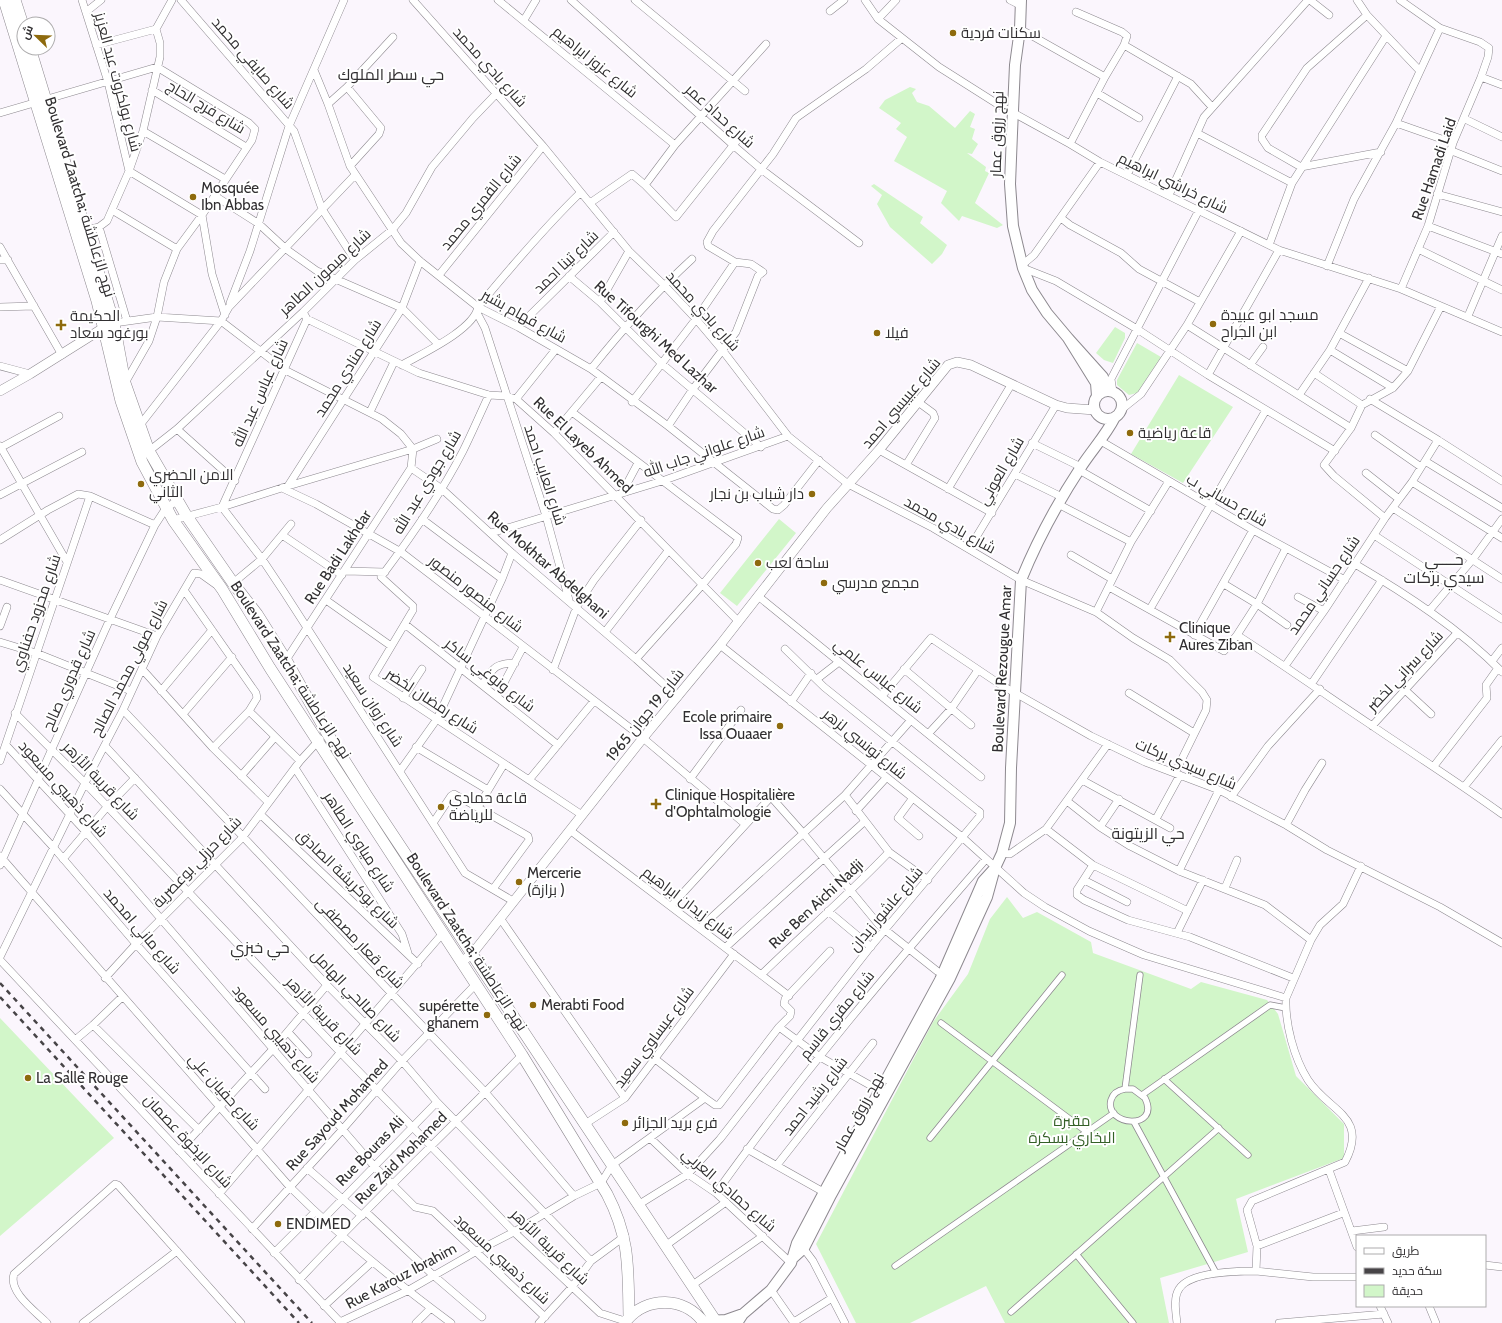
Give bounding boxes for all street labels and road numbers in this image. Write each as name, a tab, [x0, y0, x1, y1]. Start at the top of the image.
street label: شارع بولكروت عبد العزيز	[89, 9, 145, 154]
street label: شارع صايفي محمد	[206, 13, 298, 115]
street label: شارع عزوز ابراهيم	[548, 22, 641, 103]
street label: شارع بادي محمد	[447, 23, 531, 113]
street label: شارع فرج الحاج	[162, 77, 249, 139]
street label: شارع حداد عمر	[680, 80, 758, 153]
street label: نهج رزوق عمار	[986, 90, 1010, 179]
street label: Boulevard Zaatcha; نهج الزعاطشة	[39, 95, 119, 300]
street label: Rue Hamadi Laid	[1408, 116, 1460, 222]
street label: شارع خراشي ابراهيم	[1114, 149, 1231, 220]
street label: شارع القمري محمد	[437, 150, 528, 256]
street label: شارع ميمون الطاهر	[275, 225, 376, 321]
street label: شارع تينا احمد	[530, 226, 604, 299]
street label: شارع بادي محمد	[660, 267, 744, 357]
street label: Rue Tifourghi Med Lazhar	[591, 277, 722, 397]
street label: شارع فهام بشير	[476, 285, 570, 349]
street label: شارع منادي محمد	[311, 316, 388, 422]
street label: شارع عباس عبد الله	[227, 336, 294, 451]
street label: شارع عبيبسي احمد	[858, 354, 947, 454]
street label: Rue El Layeb Ahmed	[530, 393, 636, 497]
street label: شارع العايب احمد	[518, 422, 570, 528]
street label: شارع علواني جاب الله	[641, 422, 768, 484]
street label: شارع جودي عبد الله	[388, 426, 468, 539]
street label: شارع العوني	[974, 434, 1030, 510]
street label: شارع حساني ب	[1182, 470, 1271, 533]
street label: شارع بادي محمد	[900, 492, 999, 560]
street label: Rue Badi Lakhdar	[301, 506, 375, 607]
street label: Rue Mokhtar Abdelghani	[484, 507, 612, 623]
street label: شارع حساني محمد	[1284, 532, 1366, 640]
street label: شارع منصور منصور	[423, 551, 527, 638]
street label: شارع محزود حفناوي	[8, 552, 67, 675]
street label: Boulevard Zaatcha; نهج الزعاطشة	[225, 578, 355, 763]
street label: Boulevard Rezougue Amar	[989, 585, 1015, 753]
street label: شارع صولي محمد الصالح	[87, 597, 174, 741]
street label: شارع قدوري صالح	[39, 627, 102, 735]
street label: شارع سراني لخضر	[1362, 627, 1449, 718]
street label: شارع ونوغي ساكر	[439, 634, 539, 718]
street label: شارع عباس علمي	[828, 635, 926, 719]
street label: شارع زوان سعيد	[338, 660, 407, 751]
street label: شارع رمضان لخضر	[380, 664, 482, 739]
street label: شارع 19 جوان 1965	[602, 665, 689, 766]
street label: شارع تونسي لزهر	[817, 704, 910, 786]
street label: شارع سيدي بركات	[1131, 735, 1239, 796]
street label: شارع ذهيبي مسعود	[13, 737, 111, 843]
street label: شارع قريبة الأزهر	[57, 737, 143, 825]
street label: شارع مياوي الطاهر	[317, 788, 398, 897]
street label: شارع حرزلي بوعصرية	[149, 813, 247, 914]
street label: شارع بوكريشة الصادق	[292, 826, 403, 934]
street label: Boulevard Zaatcha; نهج الزعاطشة	[401, 850, 531, 1035]
street label: Rue Ben Aichi Nadji	[765, 856, 867, 952]
street label: شارع زيدان ابراهيم	[638, 863, 737, 945]
street label: شارع عاشور زيدان	[845, 863, 928, 956]
street label: شارع ماني امحمد	[98, 884, 184, 980]
street label: شارع قعار مصطفى	[311, 894, 408, 994]
street label: شارع صالحي الهامل	[305, 946, 405, 1048]
street label: شارع مقري قاسم	[796, 967, 881, 1065]
street label: شارع قريبة الأزهر	[280, 972, 366, 1060]
street label: شارع ذهيبي مسعود	[226, 981, 323, 1089]
street label: شارع عيساوي سعيد	[610, 983, 700, 1093]
street label: شارع حفيان علي	[183, 1050, 263, 1136]
street label: شارع رشيد احمد	[779, 1053, 853, 1140]
street label: Rue Sayoud Mohamed	[282, 1056, 392, 1174]
street label: نهج رزوق عمار	[830, 1070, 890, 1156]
street label: شارع الإخوة عصمان	[139, 1090, 236, 1193]
street label: Rue Zaid Mohamed	[351, 1108, 451, 1208]
street label: Rue Bouras Ali	[332, 1112, 408, 1190]
street label: شارع حمادي العربي	[676, 1144, 780, 1238]
street label: شارع قريبة الأزهر	[505, 1204, 593, 1290]
street label: شارع ذهيبي مسعود	[448, 1210, 554, 1310]
street label: Rue Karouz Ibrahim	[343, 1239, 459, 1313]

